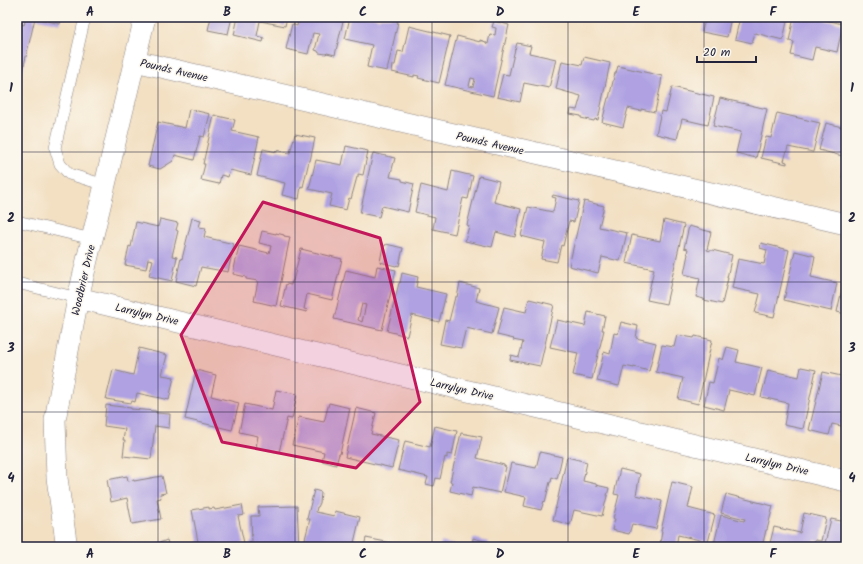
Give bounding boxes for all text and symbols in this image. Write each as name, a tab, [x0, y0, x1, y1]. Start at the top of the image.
text: A	[86, 2, 94, 23]
text: B	[223, 2, 231, 23]
text: C	[359, 2, 367, 23]
text: D	[496, 2, 505, 23]
text: E	[632, 2, 640, 23]
text: F	[769, 2, 777, 23]
scale bar	[697, 38, 756, 64]
text: 20 m	[703, 43, 731, 62]
street label: Pounds Avenue	[138, 54, 209, 88]
text: 1	[9, 78, 13, 99]
text: 1	[850, 78, 854, 99]
street label: Pounds Avenue	[454, 127, 525, 161]
text: 2	[7, 208, 15, 229]
text: 2	[848, 208, 856, 229]
street label: Woodbrier Drive	[67, 243, 101, 317]
street label: Larrylyn Drive	[113, 299, 180, 331]
text: 3	[6, 338, 15, 359]
text: 3	[847, 338, 856, 359]
street label: Larrylyn Drive	[428, 374, 495, 406]
street label: Larrylyn Drive	[743, 449, 810, 481]
text: 4	[7, 468, 15, 489]
text: 4	[848, 468, 856, 489]
text: A	[86, 544, 94, 564]
text: B	[223, 544, 231, 564]
text: C	[359, 544, 367, 564]
text: D	[496, 544, 505, 564]
text: E	[632, 544, 640, 564]
text: F	[769, 544, 777, 564]

